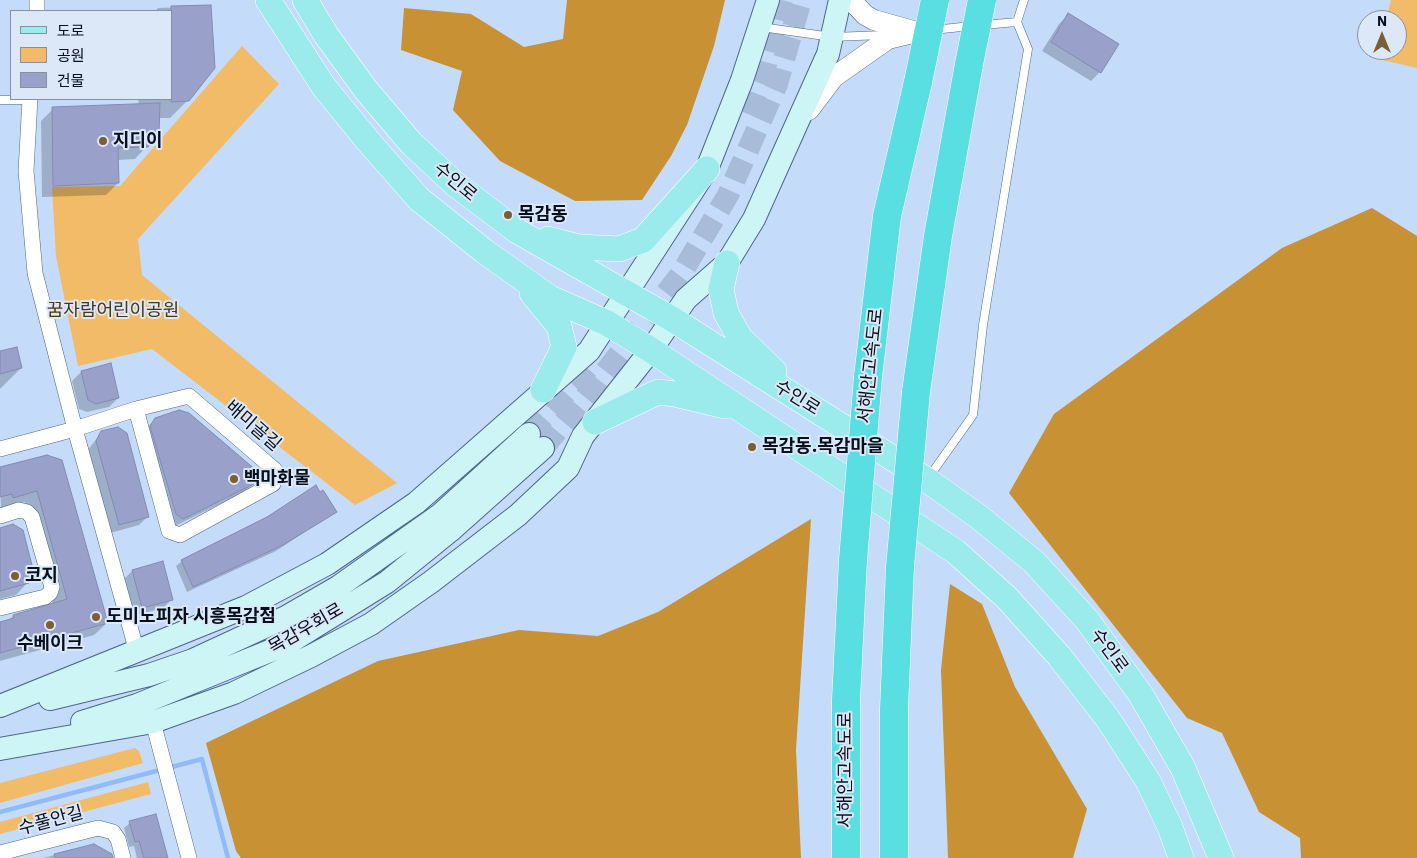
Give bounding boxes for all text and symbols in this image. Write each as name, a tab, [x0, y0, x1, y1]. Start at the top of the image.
legend	[10, 10, 172, 100]
north arrow	[1357, 10, 1407, 60]
text: N	[1377, 12, 1387, 30]
text: 도로	[57, 21, 85, 40]
text: 공원	[57, 46, 85, 65]
text: 건물	[57, 71, 85, 90]
place label: 지디이	[113, 130, 163, 152]
marker: 지디이	[97, 135, 109, 147]
street label: 수인로	[429, 158, 481, 206]
place label: 목감동	[518, 204, 568, 226]
marker: 목감동	[502, 209, 514, 221]
park label: 꿈자람어린이공원	[47, 300, 179, 322]
street label: 서해안고속도로	[854, 307, 888, 425]
street label: 수인로	[770, 376, 824, 420]
street label: 배미골길	[221, 396, 285, 456]
place label: 목감동.목감마을	[762, 436, 883, 458]
marker: 목감동.목감마을	[746, 441, 758, 453]
place label: 백마화물	[244, 468, 310, 490]
marker: 백마화물	[228, 473, 240, 485]
place label: 코지	[25, 565, 58, 587]
marker: 코지	[9, 570, 21, 582]
street label: 목감우회로	[265, 599, 347, 659]
place label: 도미노피자 시흥목감점	[106, 606, 276, 628]
marker: 도미노피자 시흥목감점	[90, 611, 102, 623]
marker: 수베이크	[44, 619, 56, 631]
street label: 수인로	[1086, 625, 1132, 677]
place label: 수베이크	[17, 633, 83, 655]
street label: 서해안고속도로	[835, 712, 857, 828]
street label: 수풀안길	[16, 802, 86, 840]

